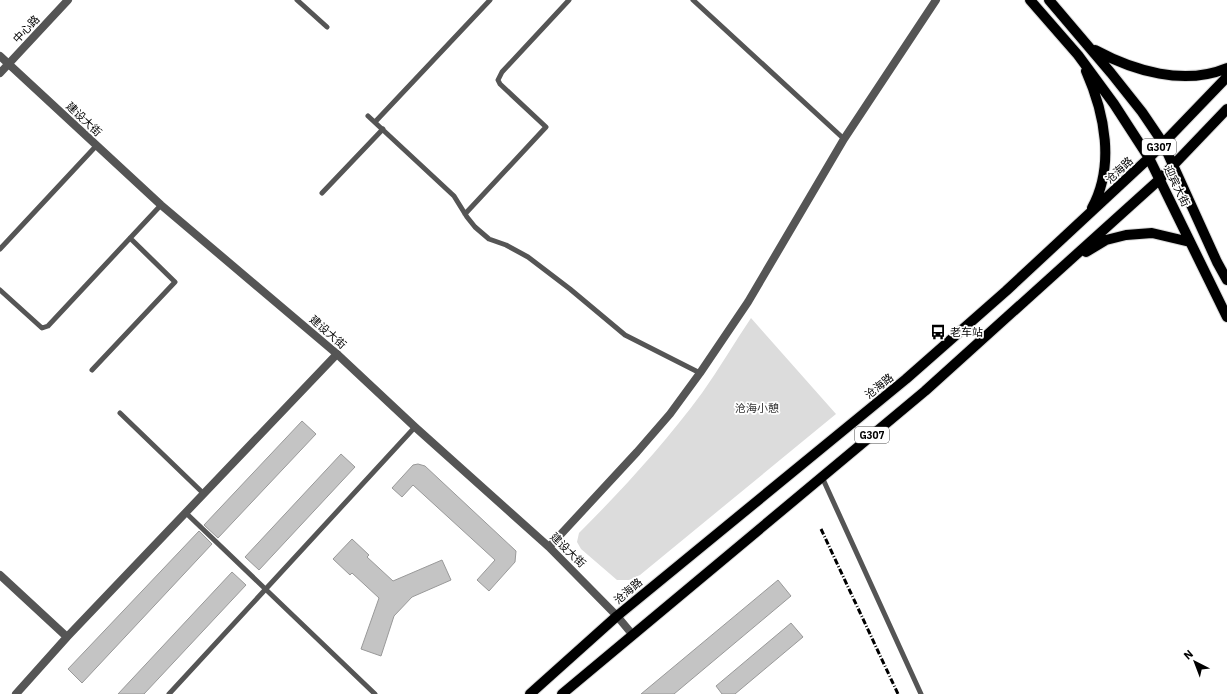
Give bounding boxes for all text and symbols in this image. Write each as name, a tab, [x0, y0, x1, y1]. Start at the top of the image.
street label: 中心路	[10, 12, 42, 46]
street label: 建设大街	[63, 99, 105, 139]
road number: G307	[1142, 139, 1176, 155]
street label: 沧海路	[1102, 154, 1136, 186]
street label: 迎宾大街	[1161, 163, 1193, 209]
street label: 建设大街	[307, 312, 349, 352]
bus stop icon: 老车站	[929, 323, 947, 341]
place label: 老车站	[950, 325, 983, 339]
street label: 沧海路	[862, 370, 896, 402]
park label: 沧海小憩	[735, 401, 779, 415]
road number: G307	[855, 427, 889, 443]
street label: 建设大街	[547, 530, 589, 570]
street label: 沧海路	[611, 575, 645, 607]
north arrow	[1175, 642, 1215, 682]
text: N	[1181, 647, 1196, 662]

